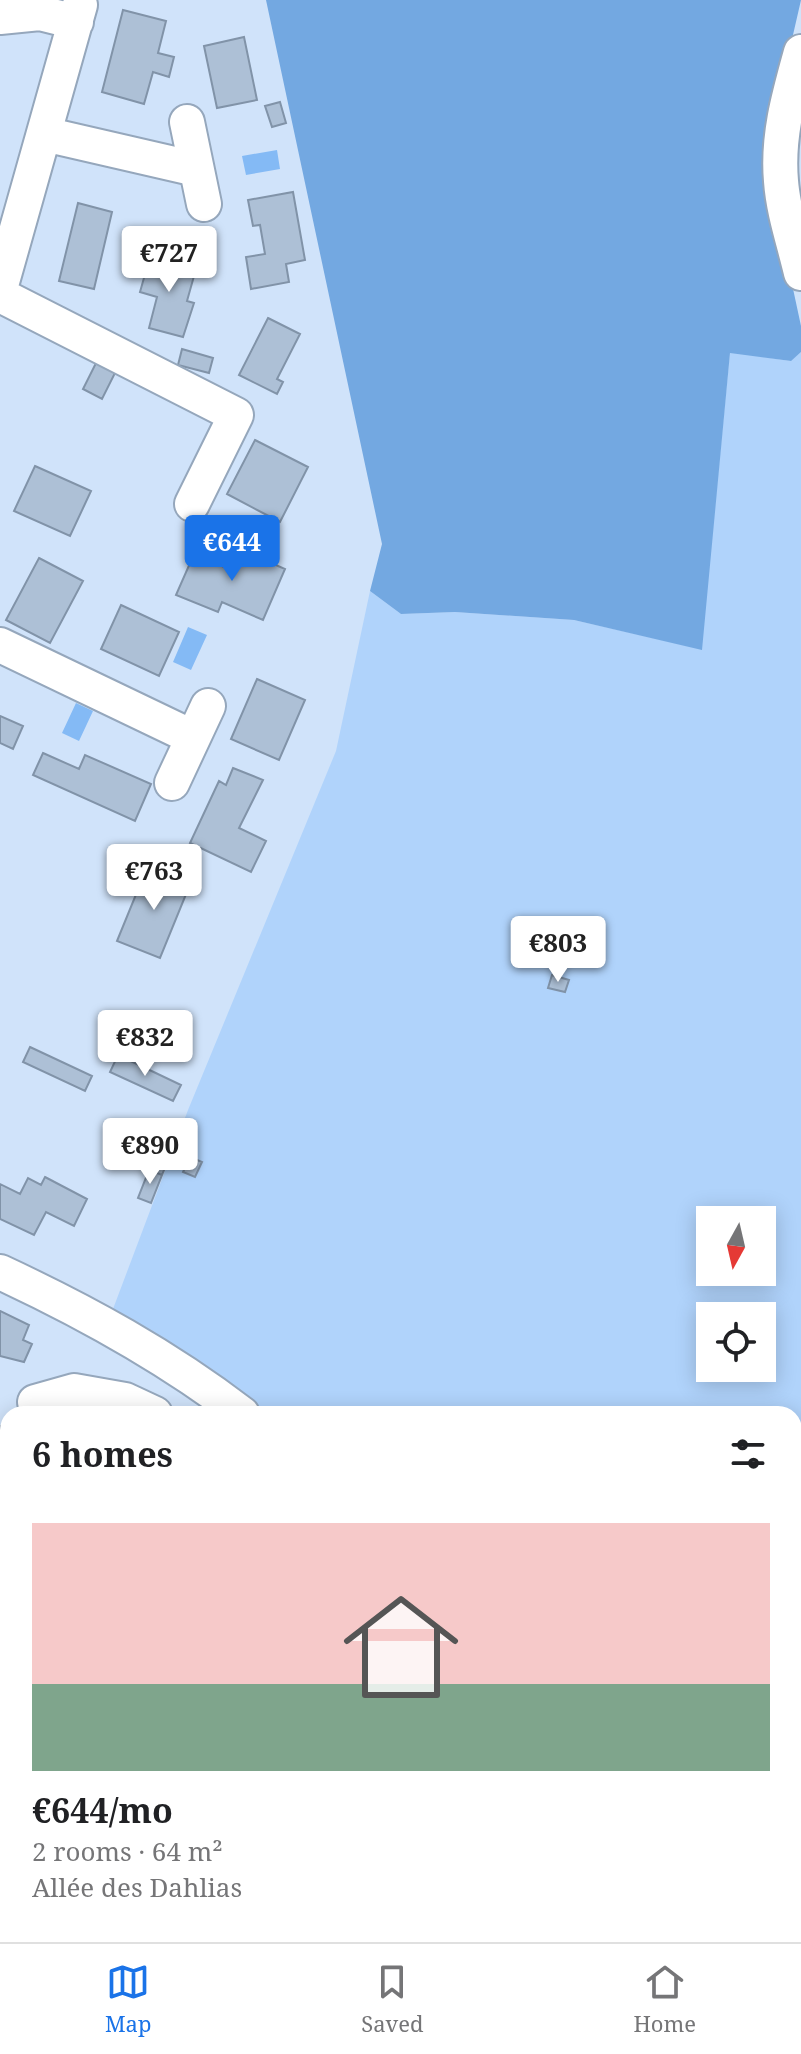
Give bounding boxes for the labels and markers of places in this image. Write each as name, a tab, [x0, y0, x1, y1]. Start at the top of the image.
pin: €727	[122, 226, 216, 294]
pin: €644	[185, 515, 279, 583]
pin: €763	[107, 844, 201, 912]
pin: €803	[511, 916, 605, 984]
pin: €832	[98, 1010, 192, 1078]
pin: €890	[103, 1118, 197, 1186]

